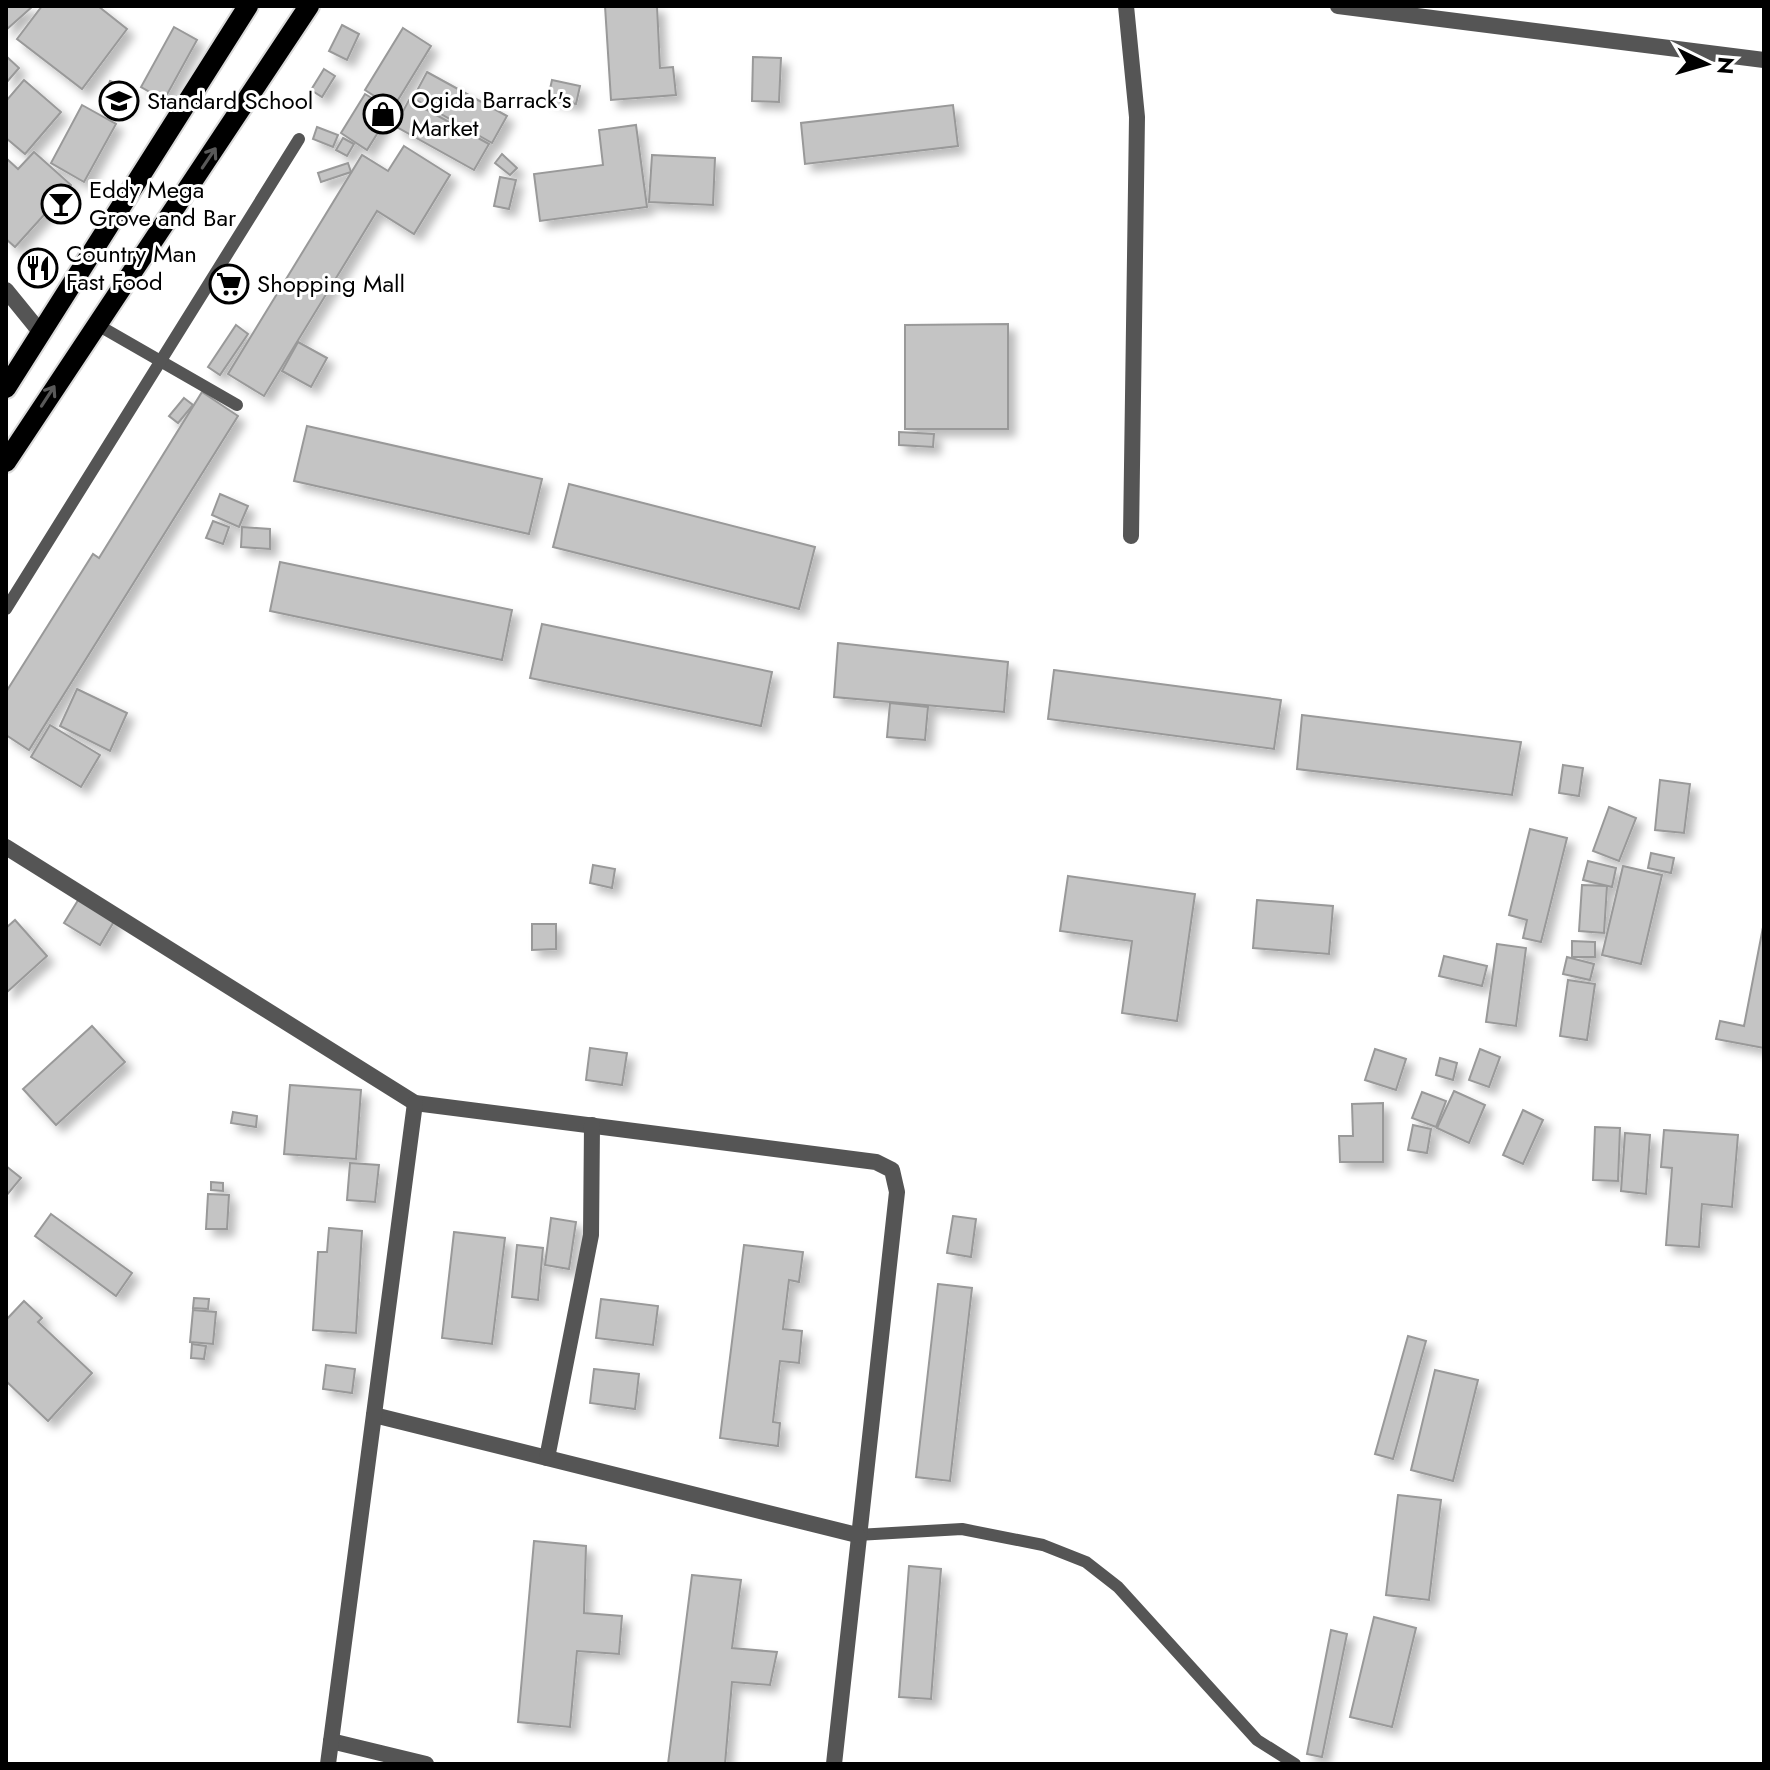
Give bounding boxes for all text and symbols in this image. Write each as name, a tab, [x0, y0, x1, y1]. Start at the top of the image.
north arrow	[1666, 24, 1746, 104]
text: N	[1709, 56, 1743, 76]
school or university icon: Standard School	[98, 80, 140, 122]
place label: Ogida Barrack's Market	[411, 82, 571, 145]
place label: Standard School	[147, 83, 313, 118]
shop icon: Ogida Barrack's Market	[362, 93, 404, 135]
one-way arrow	[202, 147, 218, 170]
place label: Eddy Mega Grove and Bar	[89, 172, 237, 235]
bar icon: Eddy Mega Grove and Bar	[40, 183, 82, 225]
place label: Country Man Fast Food	[66, 236, 197, 299]
restaurant icon: Country Man Fast Food	[17, 247, 59, 289]
supermarket icon: Shopping Mall	[208, 263, 250, 305]
place label: Shopping Mall	[257, 266, 405, 301]
one-way arrow	[39, 386, 56, 408]

